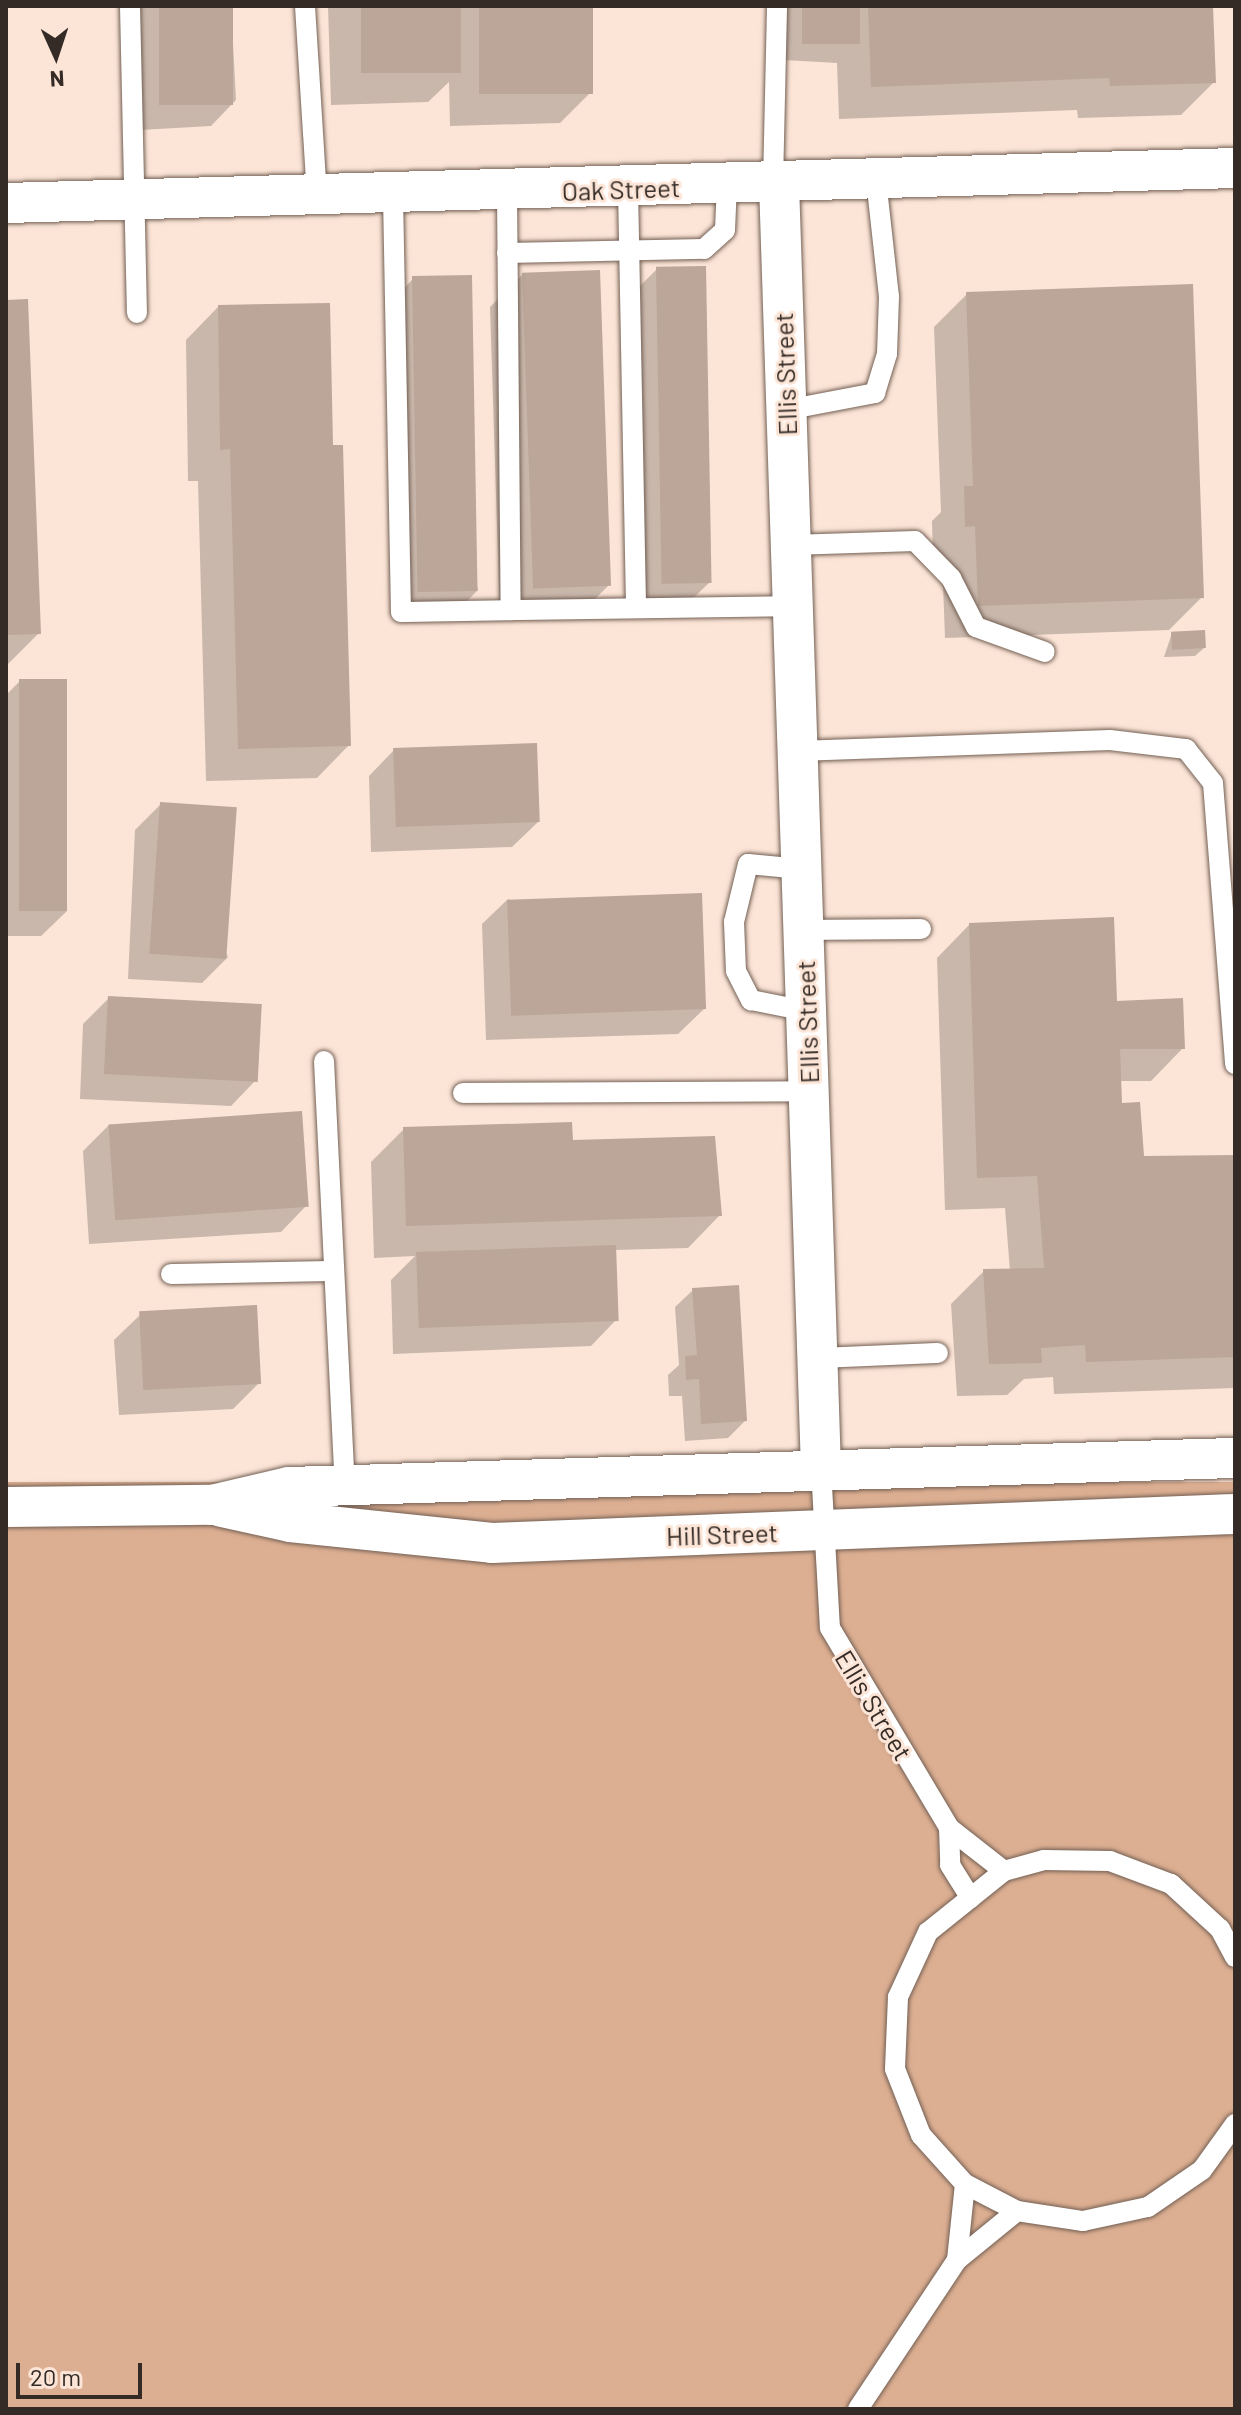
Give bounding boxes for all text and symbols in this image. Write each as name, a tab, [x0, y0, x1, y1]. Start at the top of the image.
north arrow	[16, 16, 96, 96]
text: N	[49, 67, 65, 93]
street label: Oak Street	[561, 171, 681, 207]
street label: Ellis Street	[767, 312, 803, 436]
street label: Ellis Street	[789, 960, 825, 1084]
street label: Hill Street	[666, 1516, 778, 1552]
street label: Ellis Street	[829, 1644, 919, 1766]
scale bar	[20, 2347, 146, 2397]
text: 20 m	[30, 2362, 81, 2391]

